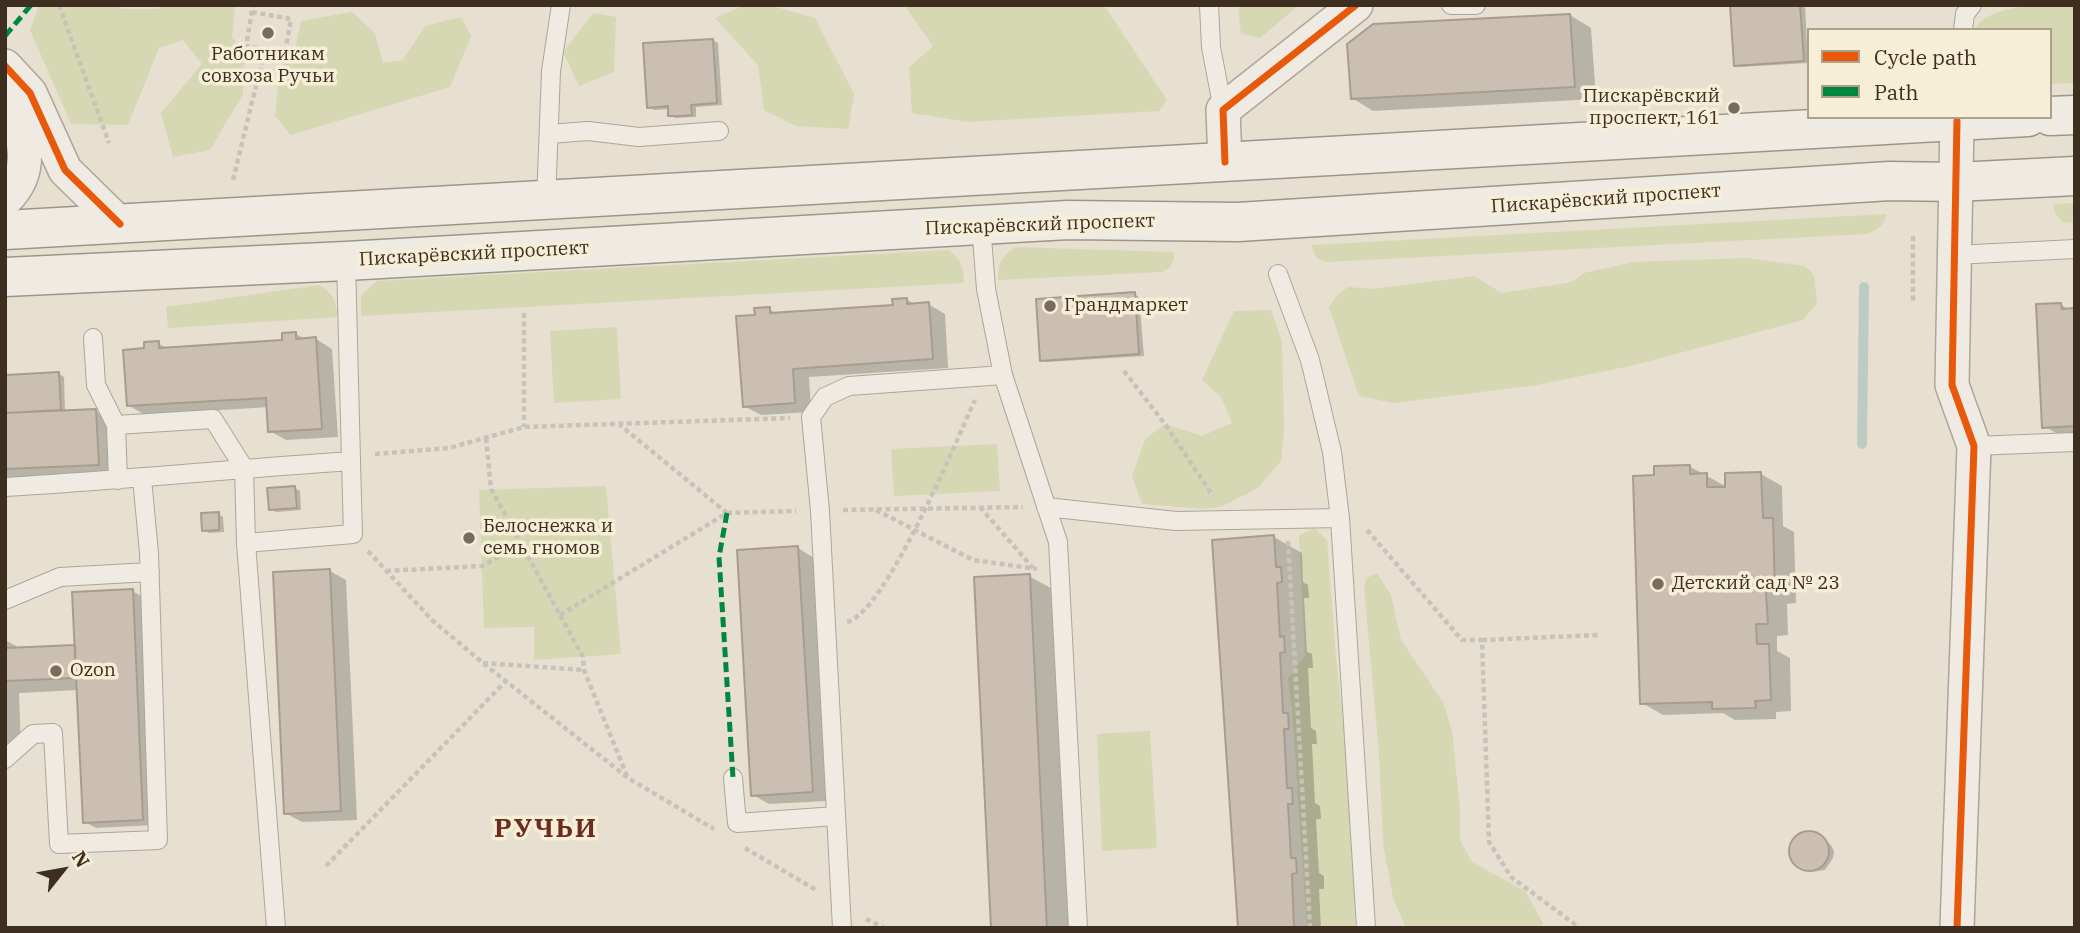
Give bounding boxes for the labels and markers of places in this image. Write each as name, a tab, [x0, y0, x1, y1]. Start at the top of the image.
marker: Работникам совхоза Ручьи	[260, 25, 276, 41]
place label: Работникам совхоза Ручьи	[201, 44, 335, 88]
place label: Пискарёвский проспект, 161	[1583, 86, 1720, 130]
marker: Пискарёвский проспект, 161	[1726, 100, 1742, 116]
place label: Грандмаркет	[1064, 295, 1188, 317]
marker: Грандмаркет	[1042, 298, 1058, 314]
place label: Белоснежка и семь гномов	[483, 516, 613, 560]
marker: Белоснежка и семь гномов	[461, 530, 477, 546]
place label: Детский сад № 23	[1672, 573, 1840, 595]
marker: Детский сад № 23	[1650, 576, 1666, 592]
place label: Ozon	[70, 660, 116, 682]
marker: Ozon	[48, 663, 64, 679]

